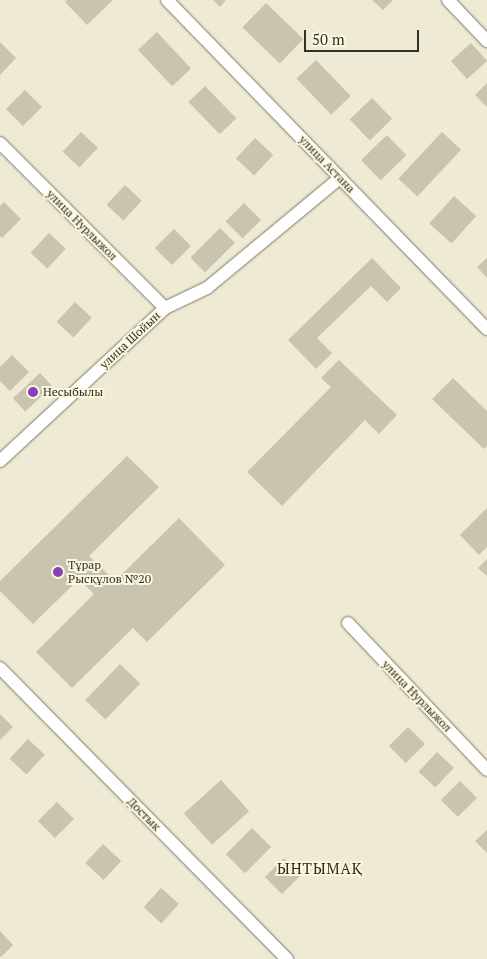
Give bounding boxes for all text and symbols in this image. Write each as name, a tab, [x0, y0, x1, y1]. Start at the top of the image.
scale bar	[307, 20, 422, 52]
text: 50 m	[312, 29, 345, 49]
street label: улица Астана	[296, 132, 358, 196]
street label: улица Нурлыжол	[44, 187, 120, 263]
street label: улица Шойын	[97, 308, 163, 372]
place label: Несыбылы	[43, 385, 103, 399]
marker: Несыбылы	[27, 386, 39, 398]
place label: Тұрар Рысқұлов №20	[68, 558, 151, 586]
marker: Тұрар Рысқұлов №20	[52, 566, 64, 578]
street label: улица Нурлыжол	[379, 657, 455, 735]
street label: Достык	[124, 794, 164, 834]
district label: ЫНТЫМАҚ	[276, 860, 364, 878]

